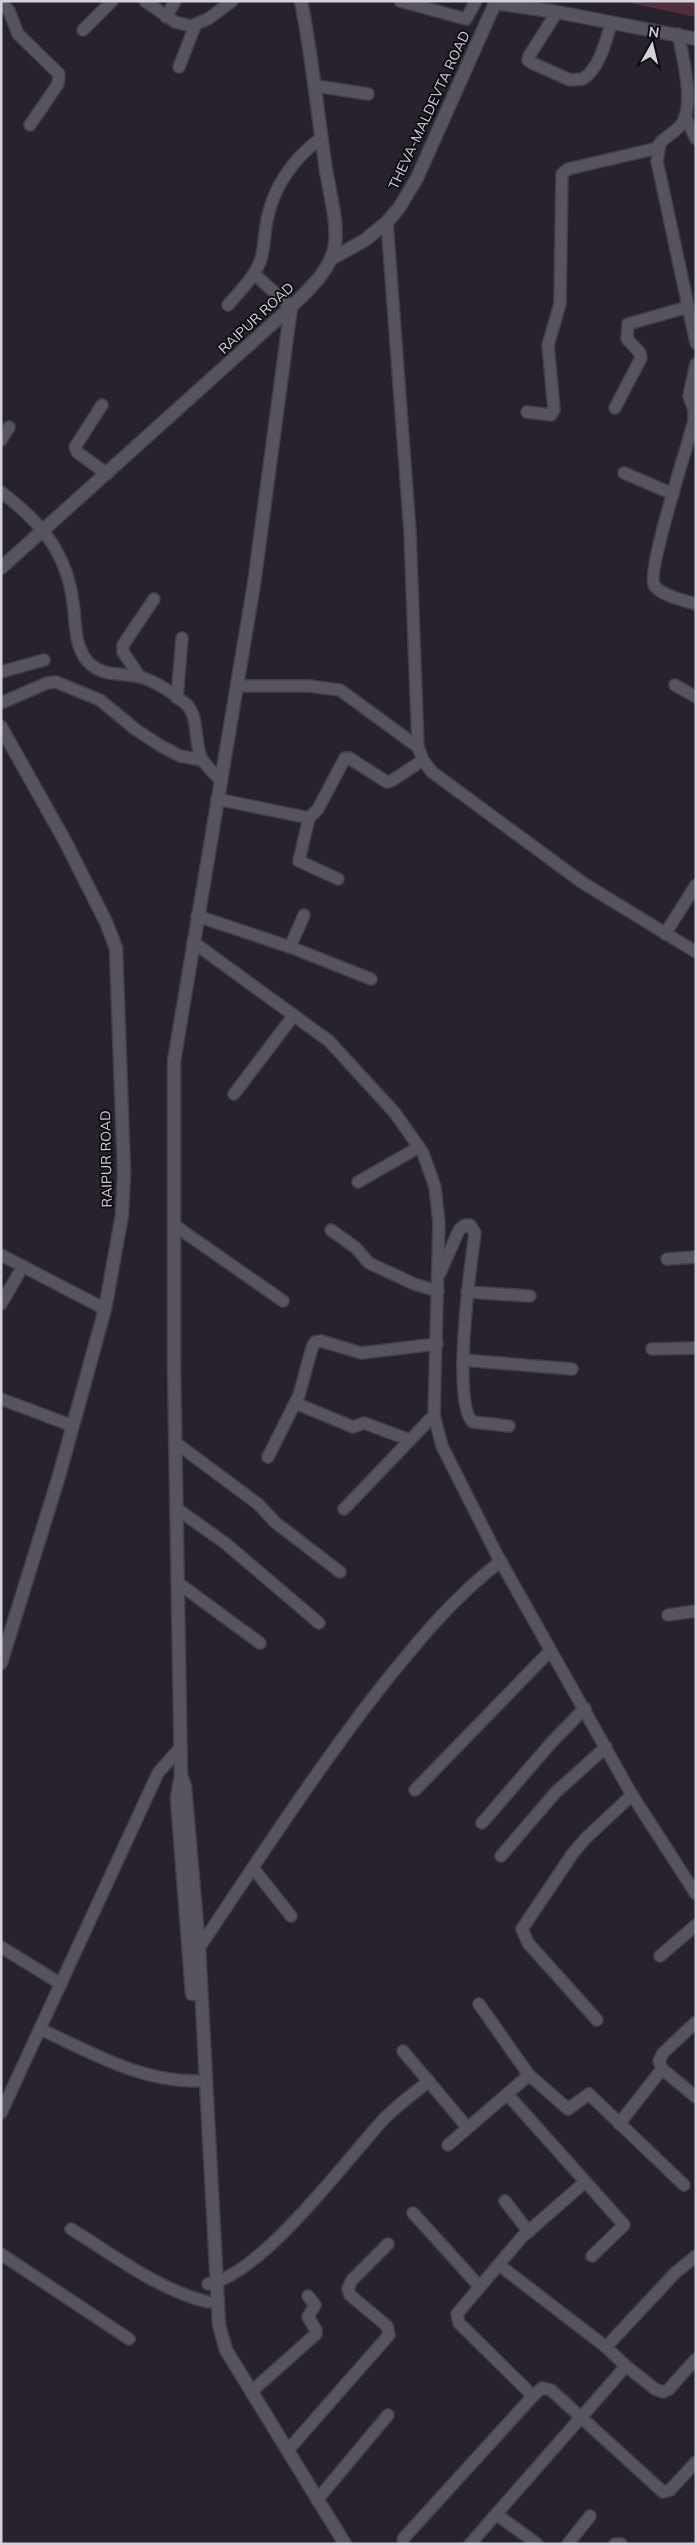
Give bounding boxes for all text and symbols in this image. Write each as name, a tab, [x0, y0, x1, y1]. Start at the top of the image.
north arrow	[627, 20, 677, 70]
text: N	[647, 22, 660, 42]
street label: THEVA-MALDEVTA ROAD	[384, 28, 474, 192]
street label: RAIPUR ROAD	[214, 278, 298, 358]
street label: RAIPUR ROAD	[96, 1110, 116, 1208]

